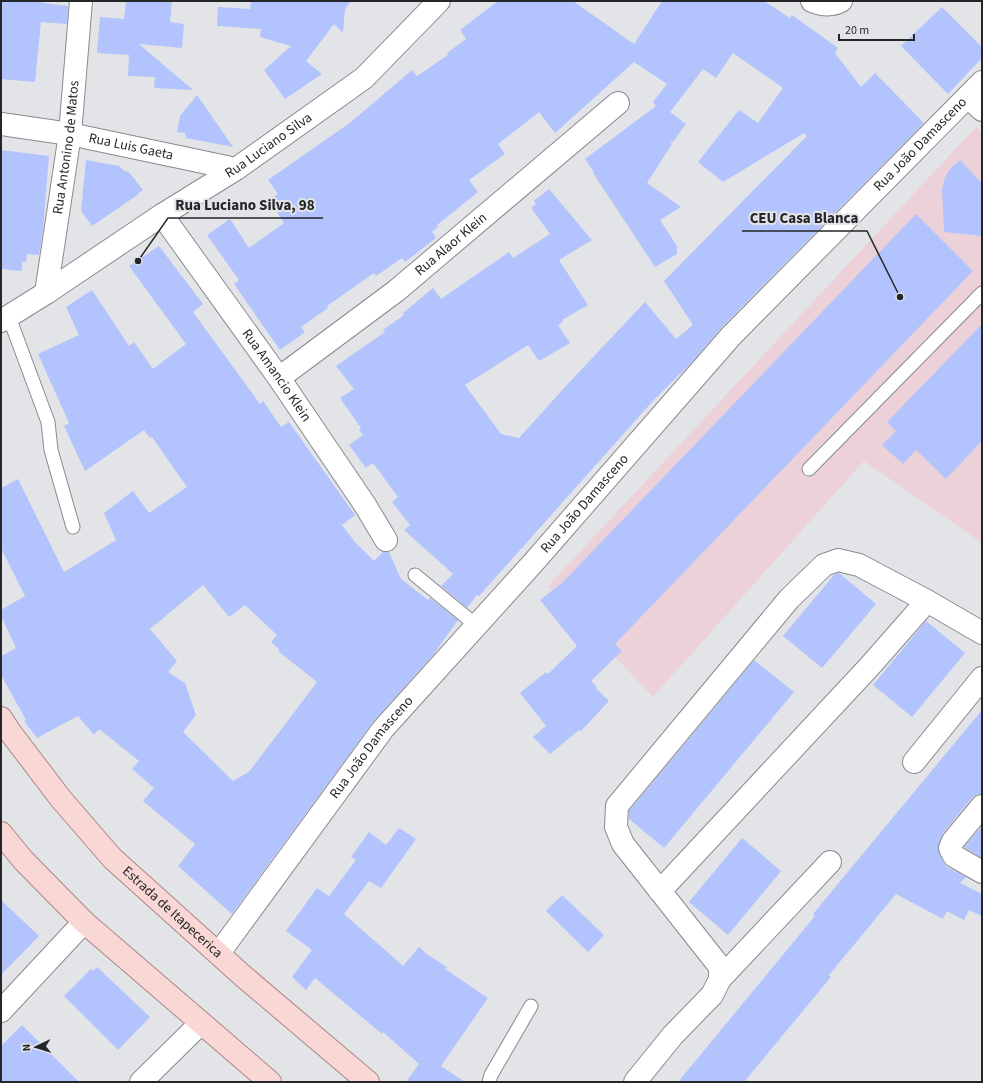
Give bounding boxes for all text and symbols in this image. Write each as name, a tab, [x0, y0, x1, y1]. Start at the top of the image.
scale bar	[839, 16, 914, 42]
text: 20 m	[845, 22, 869, 39]
street label: Rua Antonino de Matos	[48, 80, 84, 216]
street label: Rua João Damasceno	[869, 93, 972, 196]
street label: Rua Luciano Silva	[221, 108, 316, 183]
street label: Rua Luis Gaeta	[87, 128, 175, 165]
callout: Rua Luciano Silva, 98	[168, 191, 323, 218]
text: Rua Luciano Silva, 98	[175, 195, 315, 216]
callout: CEU Casa Blanca	[742, 204, 867, 231]
street label: Rua Alaor Klein	[411, 208, 491, 281]
text: CEU Casa Blanca	[750, 208, 858, 229]
street label: Rua Amancio Klein	[237, 325, 316, 426]
street label: Rua João Damasceno	[536, 450, 634, 558]
street label: Rua João Damasceno	[325, 692, 418, 803]
street label: Estrada de Itapecerica	[118, 862, 227, 963]
north arrow	[16, 1027, 56, 1067]
text: N	[19, 1043, 34, 1052]

